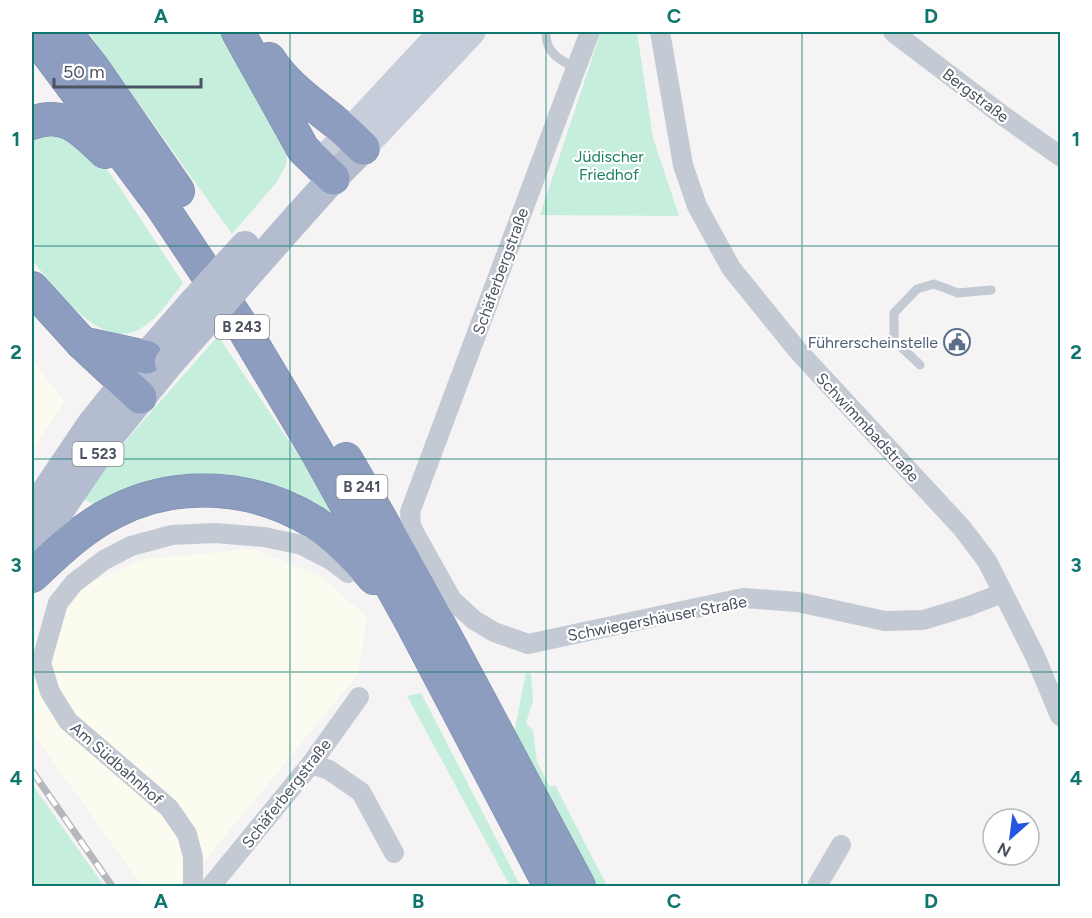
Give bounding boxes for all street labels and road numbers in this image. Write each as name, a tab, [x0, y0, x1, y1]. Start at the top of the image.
street label: Bergstraße	[939, 64, 1013, 127]
street label: Schäferbergstraße	[469, 205, 532, 337]
road number: B 243	[215, 315, 269, 339]
street label: Schwimmbadstraße	[812, 369, 923, 486]
road number: L 523	[72, 442, 124, 466]
road number: B 241	[336, 475, 388, 499]
street label: Schwiegershäuser Straße	[566, 592, 749, 645]
street label: Am Südbahnhof	[67, 718, 167, 809]
street label: Schäferbergstraße	[238, 735, 335, 852]

